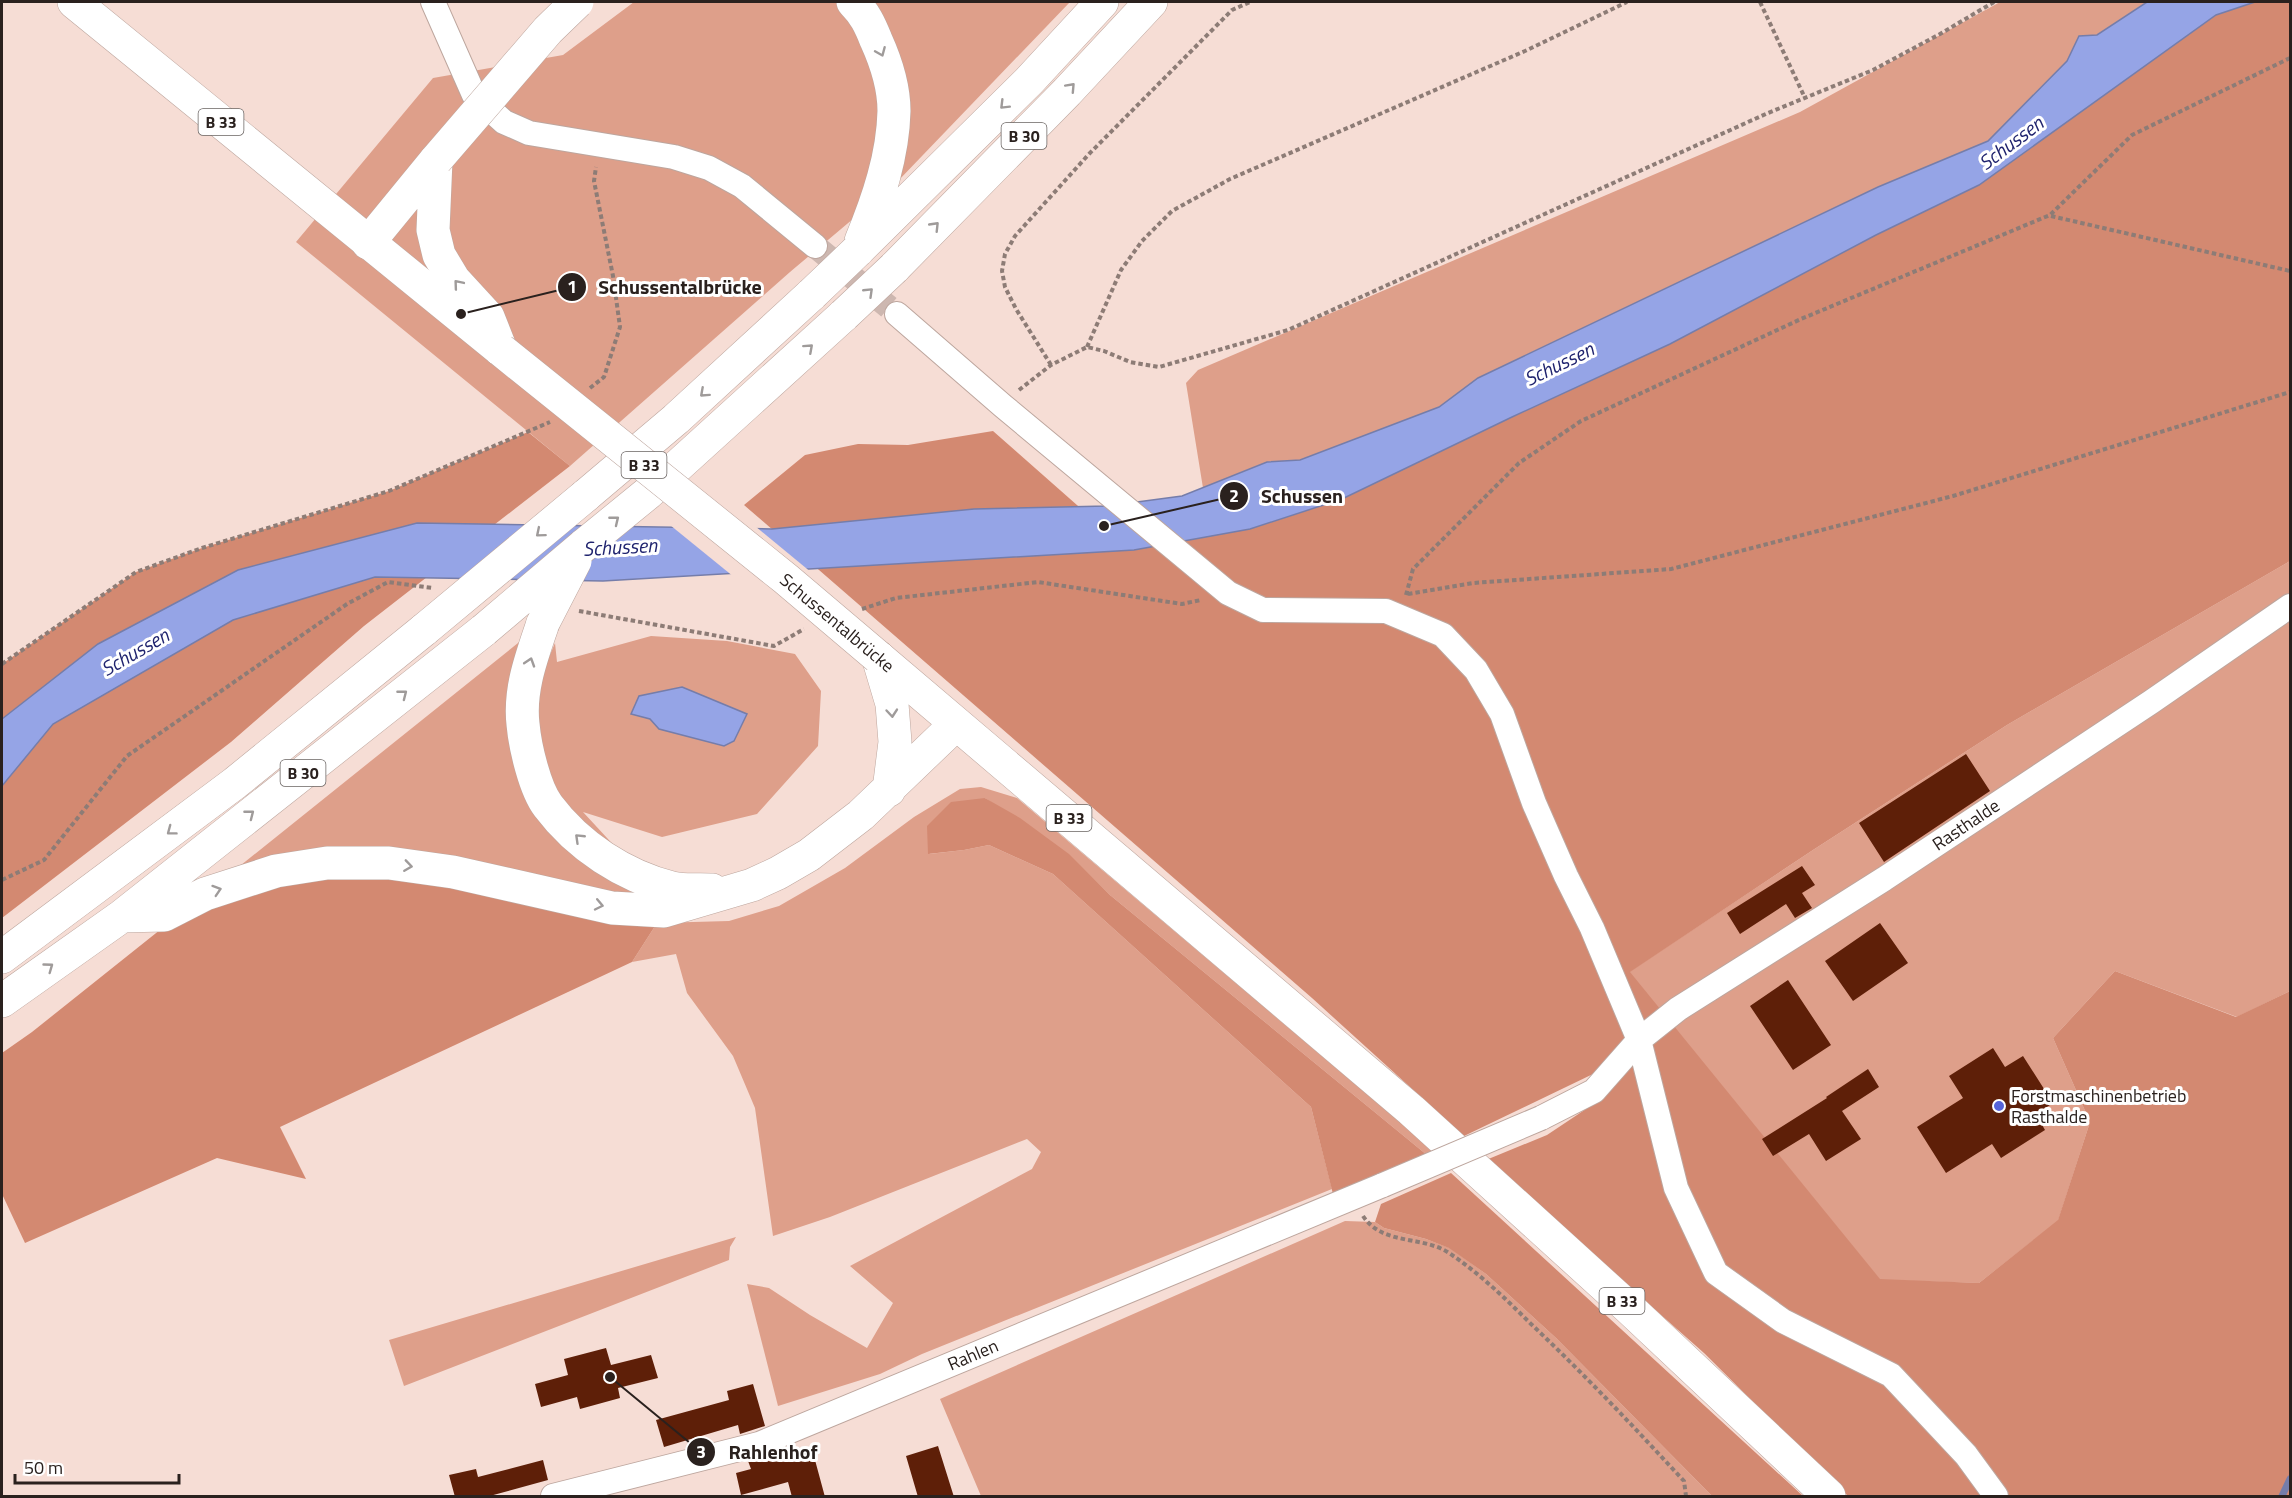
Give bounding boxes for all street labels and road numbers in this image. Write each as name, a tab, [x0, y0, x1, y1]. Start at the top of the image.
road number: B 33	[198, 109, 244, 135]
road number: B 30	[1002, 123, 1046, 149]
road number: B 33	[622, 452, 666, 478]
street label: Schussentalbrücke	[774, 567, 901, 679]
road number: B 30	[280, 760, 326, 786]
street label: Rasthalde	[1927, 792, 2005, 857]
road number: B 33	[1046, 805, 1092, 831]
road number: B 33	[1600, 1288, 1644, 1314]
street label: Rahlen	[943, 1332, 1002, 1377]

